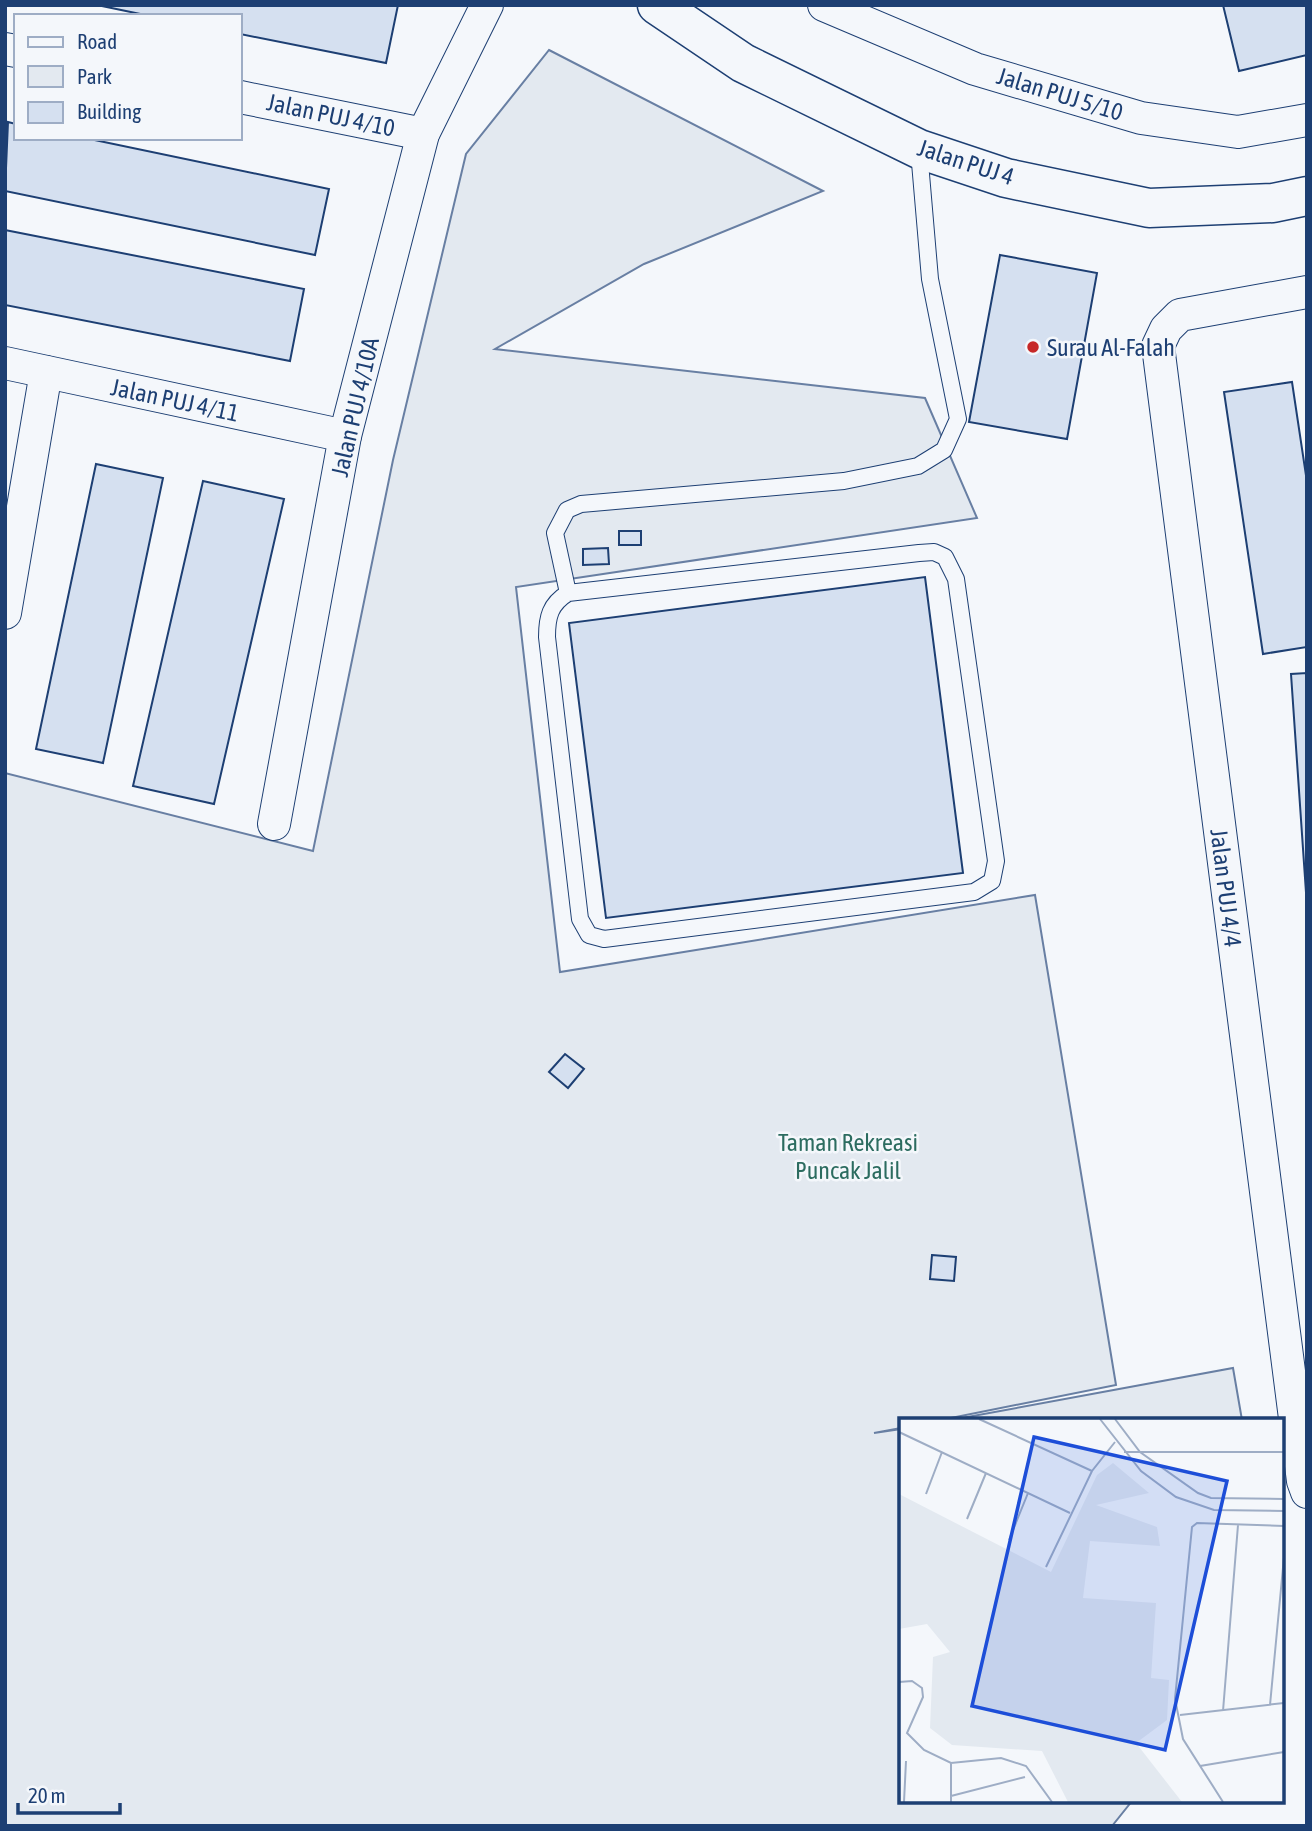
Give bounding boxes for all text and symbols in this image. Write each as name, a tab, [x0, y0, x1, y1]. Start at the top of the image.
legend	[14, 14, 242, 140]
text: Road	[77, 29, 117, 53]
street label: Jalan PUJ 5/10	[994, 62, 1126, 126]
text: Park	[77, 64, 112, 88]
street label: Jalan PUJ 4/10	[265, 88, 397, 142]
text: Building	[77, 99, 141, 123]
street label: Jalan PUJ 4	[915, 134, 1017, 190]
place label: Surau Al-Falah	[1047, 334, 1175, 361]
street label: Jalan PUJ 4/10A	[326, 335, 384, 479]
marker: Surau Al-Falah	[1025, 339, 1041, 355]
street label: Jalan PUJ 4/11	[109, 373, 241, 427]
street label: Jalan PUJ 4/4	[1205, 827, 1247, 949]
park label: Taman Rekreasi Puncak Jalil	[778, 1129, 918, 1184]
inset map	[899, 1418, 1284, 1803]
scale bar	[18, 1772, 119, 1816]
text: 20 m	[28, 1783, 66, 1807]

